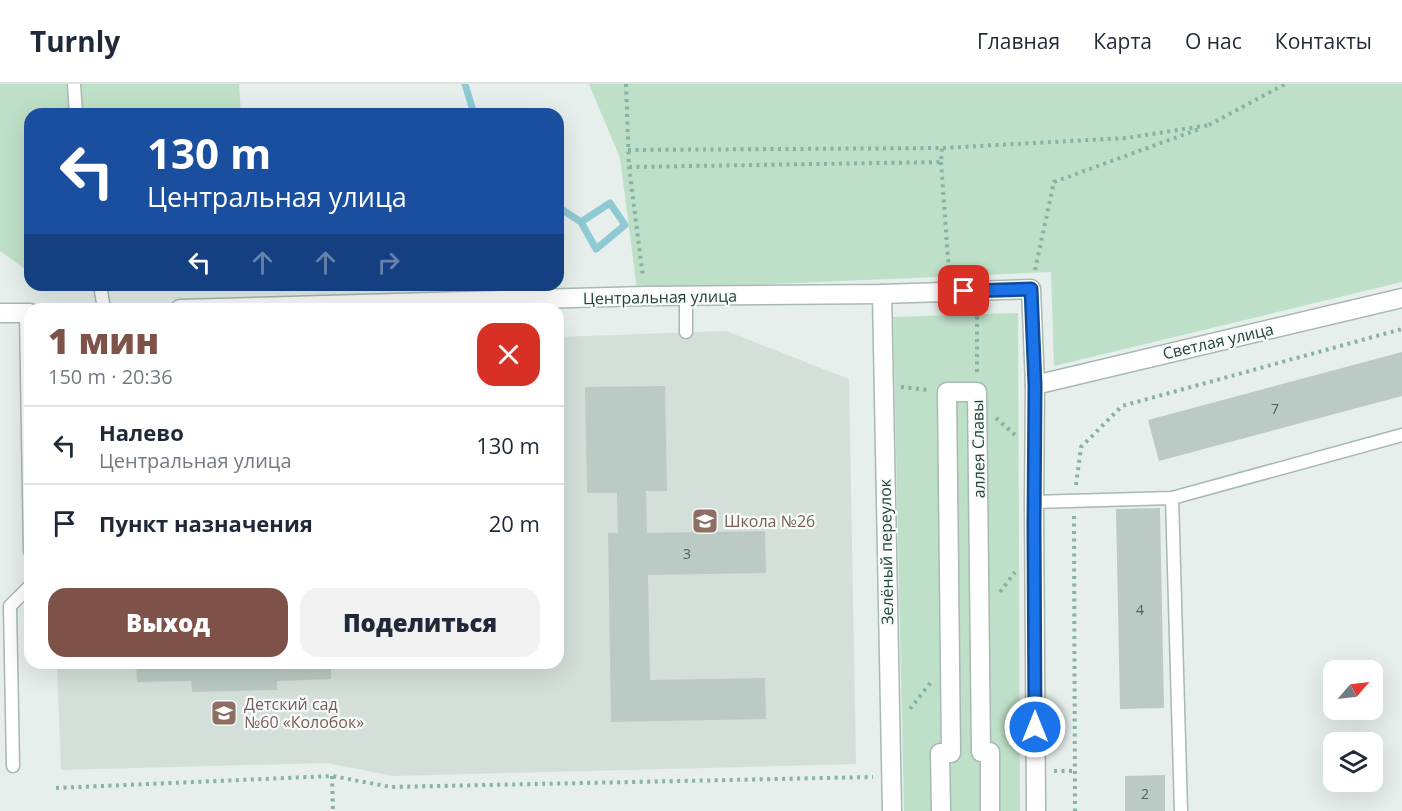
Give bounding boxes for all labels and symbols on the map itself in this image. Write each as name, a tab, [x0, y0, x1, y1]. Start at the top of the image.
pin	[938, 265, 989, 316]
street label: Центральная улица	[583, 285, 737, 309]
street label: Светлая улица	[1160, 318, 1276, 364]
street label: аллея Славы	[966, 399, 990, 499]
house number: 7	[1271, 399, 1279, 418]
street label: Зелёный переулок	[874, 478, 898, 625]
school or university icon: Школа №26	[690, 506, 720, 536]
place label: Школа №26	[724, 510, 815, 532]
house number: 3	[683, 544, 691, 563]
house number: 4	[1136, 600, 1144, 619]
north arrow	[1323, 660, 1383, 720]
place label: Детский сад №60 «Колобок»	[244, 693, 364, 733]
position arrow	[1003, 695, 1067, 759]
school or university icon: Детский сад №60 «Колобок»	[209, 698, 239, 728]
house number: 2	[1141, 784, 1149, 803]

